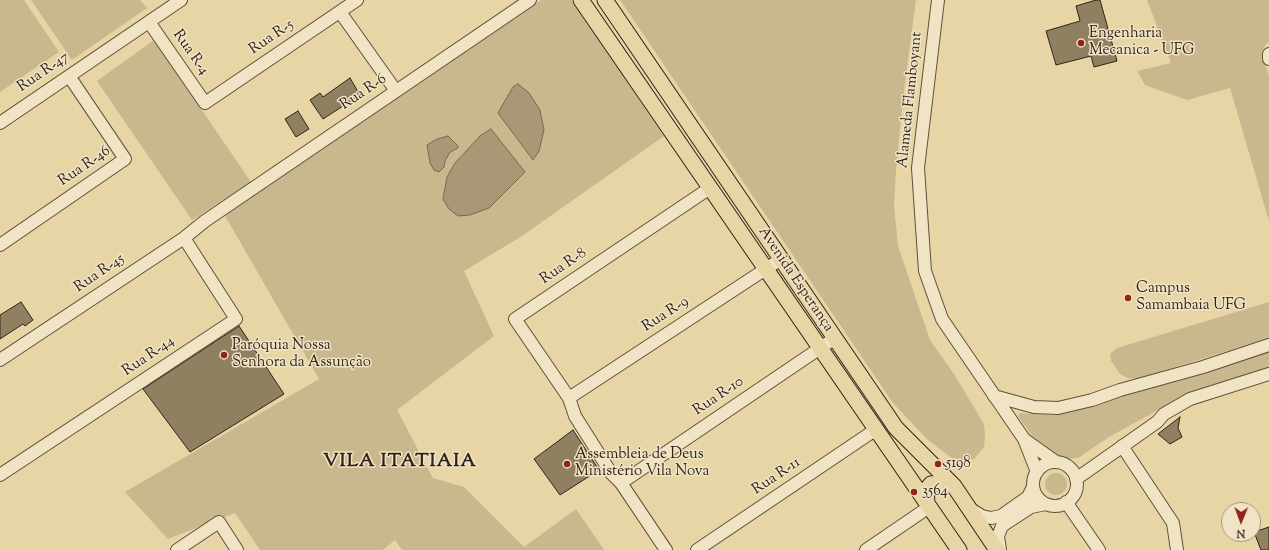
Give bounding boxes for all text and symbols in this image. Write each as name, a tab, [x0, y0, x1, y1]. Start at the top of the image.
street label: Rua R-5	[246, 17, 298, 59]
place label: Engenharia Mecanica - UFG	[1089, 25, 1194, 60]
street label: Rua R-4	[168, 27, 212, 79]
street label: Alameda Flamboyant	[895, 31, 927, 169]
marker: Engenharia Mecanica - UFG	[1076, 38, 1086, 48]
street label: Rua R-47	[15, 49, 73, 97]
street label: Rua R-6	[337, 71, 391, 115]
street label: Rua R-46	[56, 143, 114, 191]
street label: Avenida Esperança	[753, 224, 837, 336]
street label: Rua R-8	[537, 245, 591, 289]
street label: Rua R-45	[72, 251, 128, 297]
place label: Campus Samambaia UFG	[1136, 280, 1246, 315]
street label: Rua R-9	[639, 293, 693, 337]
marker: Campus Samambaia UFG	[1123, 293, 1133, 303]
street label: Rua R-44	[120, 333, 178, 381]
place label: Paróquia Nossa Senhora da Assunção	[232, 337, 371, 372]
marker: Paróquia Nossa Senhora da Assunção	[219, 350, 229, 360]
street label: Rua R-10	[690, 374, 748, 420]
place label: Assembleia de Deus Ministério Vila Nova	[575, 446, 709, 481]
district label: VILA ITATIAIA	[323, 452, 477, 474]
street label: Rua R-11	[749, 454, 805, 500]
place label: 5198	[946, 455, 971, 473]
marker: Assembleia de Deus Ministério Vila Nova	[562, 459, 572, 469]
marker: 5198	[933, 459, 943, 469]
place label: 3564	[922, 483, 948, 501]
marker: 3564	[909, 487, 919, 497]
north arrow	[1221, 502, 1261, 542]
text: N	[1236, 525, 1245, 541]

